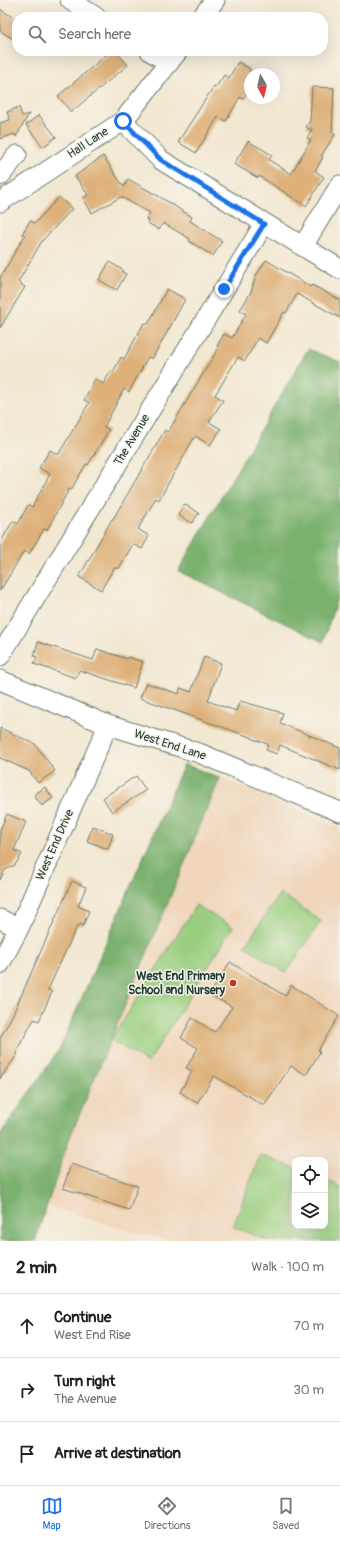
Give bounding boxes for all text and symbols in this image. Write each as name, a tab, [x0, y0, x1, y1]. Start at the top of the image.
search box	[12, 12, 328, 56]
icon: search	[26, 23, 48, 45]
text: Search here	[58, 25, 131, 44]
north arrow	[244, 68, 280, 104]
route start	[114, 112, 132, 130]
street label: Hall Lane	[65, 124, 112, 162]
route end	[215, 280, 233, 298]
street label: The Avenue	[111, 411, 153, 469]
street label: West End Lane	[132, 726, 208, 764]
street label: West End Drive	[33, 807, 77, 883]
place label: West End Primary School and Nursery	[128, 969, 226, 998]
marker: West End Primary School and Nursery	[228, 978, 238, 988]
map controls	[292, 1157, 328, 1229]
button: locate	[292, 1157, 328, 1193]
button: layers	[292, 1193, 328, 1229]
text: 2 min	[16, 1257, 57, 1278]
text: Walk · 100 m	[251, 1259, 324, 1275]
text: Continue	[54, 1308, 112, 1327]
icon: ahead	[16, 1315, 38, 1337]
text: 70 m	[294, 1318, 324, 1334]
text: West End Rise	[54, 1327, 131, 1343]
text: Turn right	[54, 1372, 115, 1391]
icon: right	[16, 1379, 38, 1401]
text: 30 m	[294, 1382, 324, 1398]
text: The Avenue	[54, 1391, 117, 1407]
icon: arrive	[16, 1443, 38, 1465]
text: Arrive at destination	[54, 1444, 181, 1463]
tab: Map	[41, 1495, 63, 1532]
tab: Directions	[144, 1495, 191, 1532]
tab: Saved	[272, 1495, 299, 1532]

